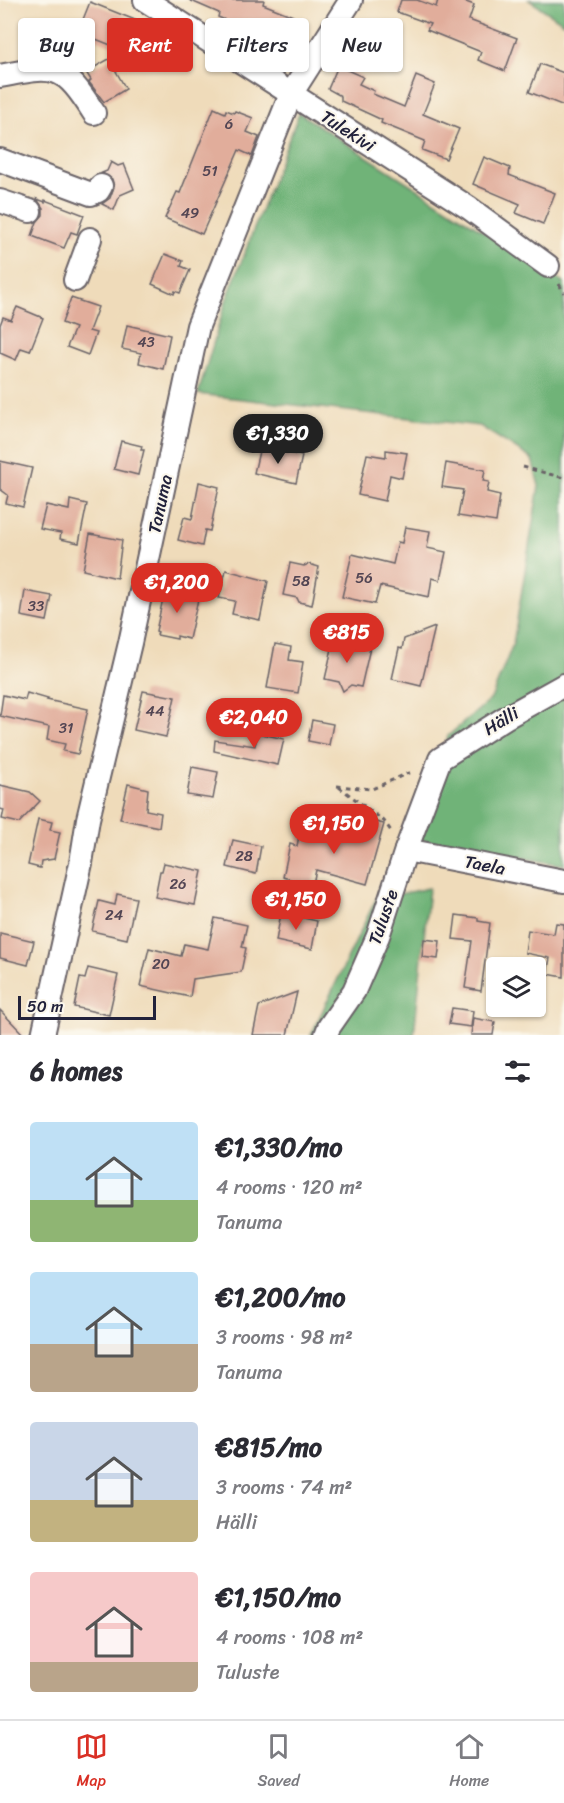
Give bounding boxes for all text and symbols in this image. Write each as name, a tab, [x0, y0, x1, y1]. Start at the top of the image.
chip: Buy	[18, 18, 95, 72]
chip: Rent	[107, 18, 193, 72]
chip: Filters	[205, 18, 309, 72]
chip: New	[321, 18, 403, 72]
street label: Tulekivi	[314, 101, 383, 161]
house number: 6	[225, 111, 233, 137]
house number: 51	[202, 158, 218, 184]
house number: 49	[181, 200, 199, 226]
house number: 43	[137, 329, 155, 355]
pin: €1,330	[229, 414, 327, 465]
text: €1,330	[247, 416, 309, 451]
street label: Tanuma	[138, 472, 182, 536]
pin: €1,200	[128, 563, 226, 614]
text: €1,200	[145, 565, 209, 600]
house number: 56	[355, 565, 373, 591]
house number: 58	[292, 568, 310, 594]
house number: 33	[28, 593, 44, 619]
pin: €815	[311, 613, 383, 664]
text: €815	[324, 615, 370, 650]
street label: Hälli	[477, 697, 526, 744]
house number: 44	[146, 698, 164, 724]
pin: €2,040	[205, 698, 303, 749]
text: €2,040	[220, 700, 288, 735]
house number: 31	[59, 715, 73, 741]
pin: €1,150	[285, 804, 383, 855]
text: €1,150	[304, 806, 364, 841]
house number: 28	[235, 843, 253, 869]
street label: Taela	[462, 845, 508, 885]
house number: 26	[169, 871, 187, 897]
pin: €1,150	[247, 880, 345, 931]
text: €1,150	[266, 882, 326, 917]
street label: Tuluste	[359, 885, 408, 949]
house number: 24	[105, 902, 123, 928]
house number: 20	[152, 951, 170, 977]
map controls	[486, 957, 546, 1017]
button: layers	[486, 957, 546, 1017]
text: 50 m	[27, 992, 63, 1021]
scale bar	[18, 993, 156, 1020]
text: 6 homes	[30, 1048, 122, 1094]
icon: filters	[501, 1055, 534, 1088]
text: €1,330/mo	[216, 1124, 342, 1170]
icon: home	[78, 1146, 150, 1218]
text: 4 rooms · 120 m²	[216, 1170, 363, 1205]
text: Tanuma	[216, 1205, 282, 1240]
text: €1,200/mo	[216, 1274, 345, 1320]
icon: home	[78, 1296, 150, 1368]
text: 3 rooms · 98 m²	[216, 1320, 353, 1355]
text: Tanuma	[216, 1355, 282, 1390]
text: €815/mo	[216, 1424, 322, 1470]
icon: home	[78, 1446, 150, 1518]
text: 3 rooms · 74 m²	[216, 1470, 352, 1505]
text: Hälli	[216, 1505, 257, 1540]
text: €1,150/mo	[216, 1574, 341, 1620]
icon: home	[78, 1596, 150, 1668]
text: 4 rooms · 108 m²	[216, 1620, 363, 1655]
text: Tuluste	[216, 1655, 279, 1690]
tab: Map	[75, 1730, 108, 1795]
tab: Saved	[257, 1730, 300, 1795]
tab: Home	[449, 1730, 489, 1795]

